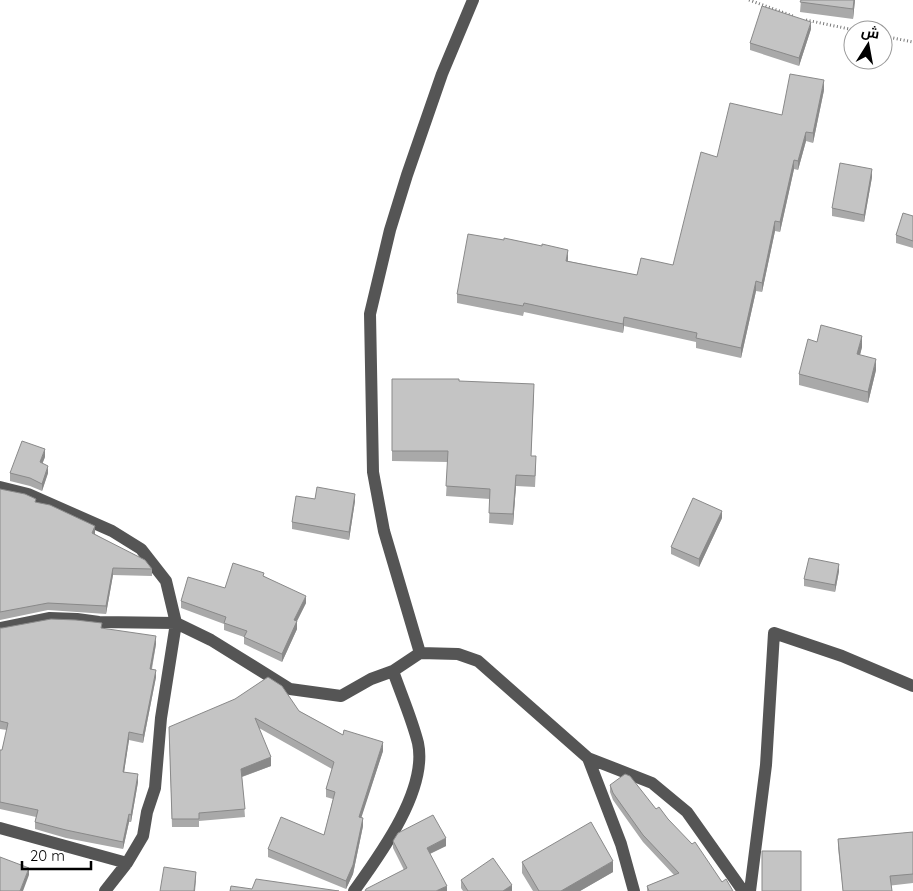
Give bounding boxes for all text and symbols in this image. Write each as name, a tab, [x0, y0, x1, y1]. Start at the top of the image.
north arrow	[843, 20, 893, 70]
text: ش	[860, 22, 881, 43]
scale bar	[22, 838, 91, 870]
text: 20 m	[30, 846, 65, 865]

